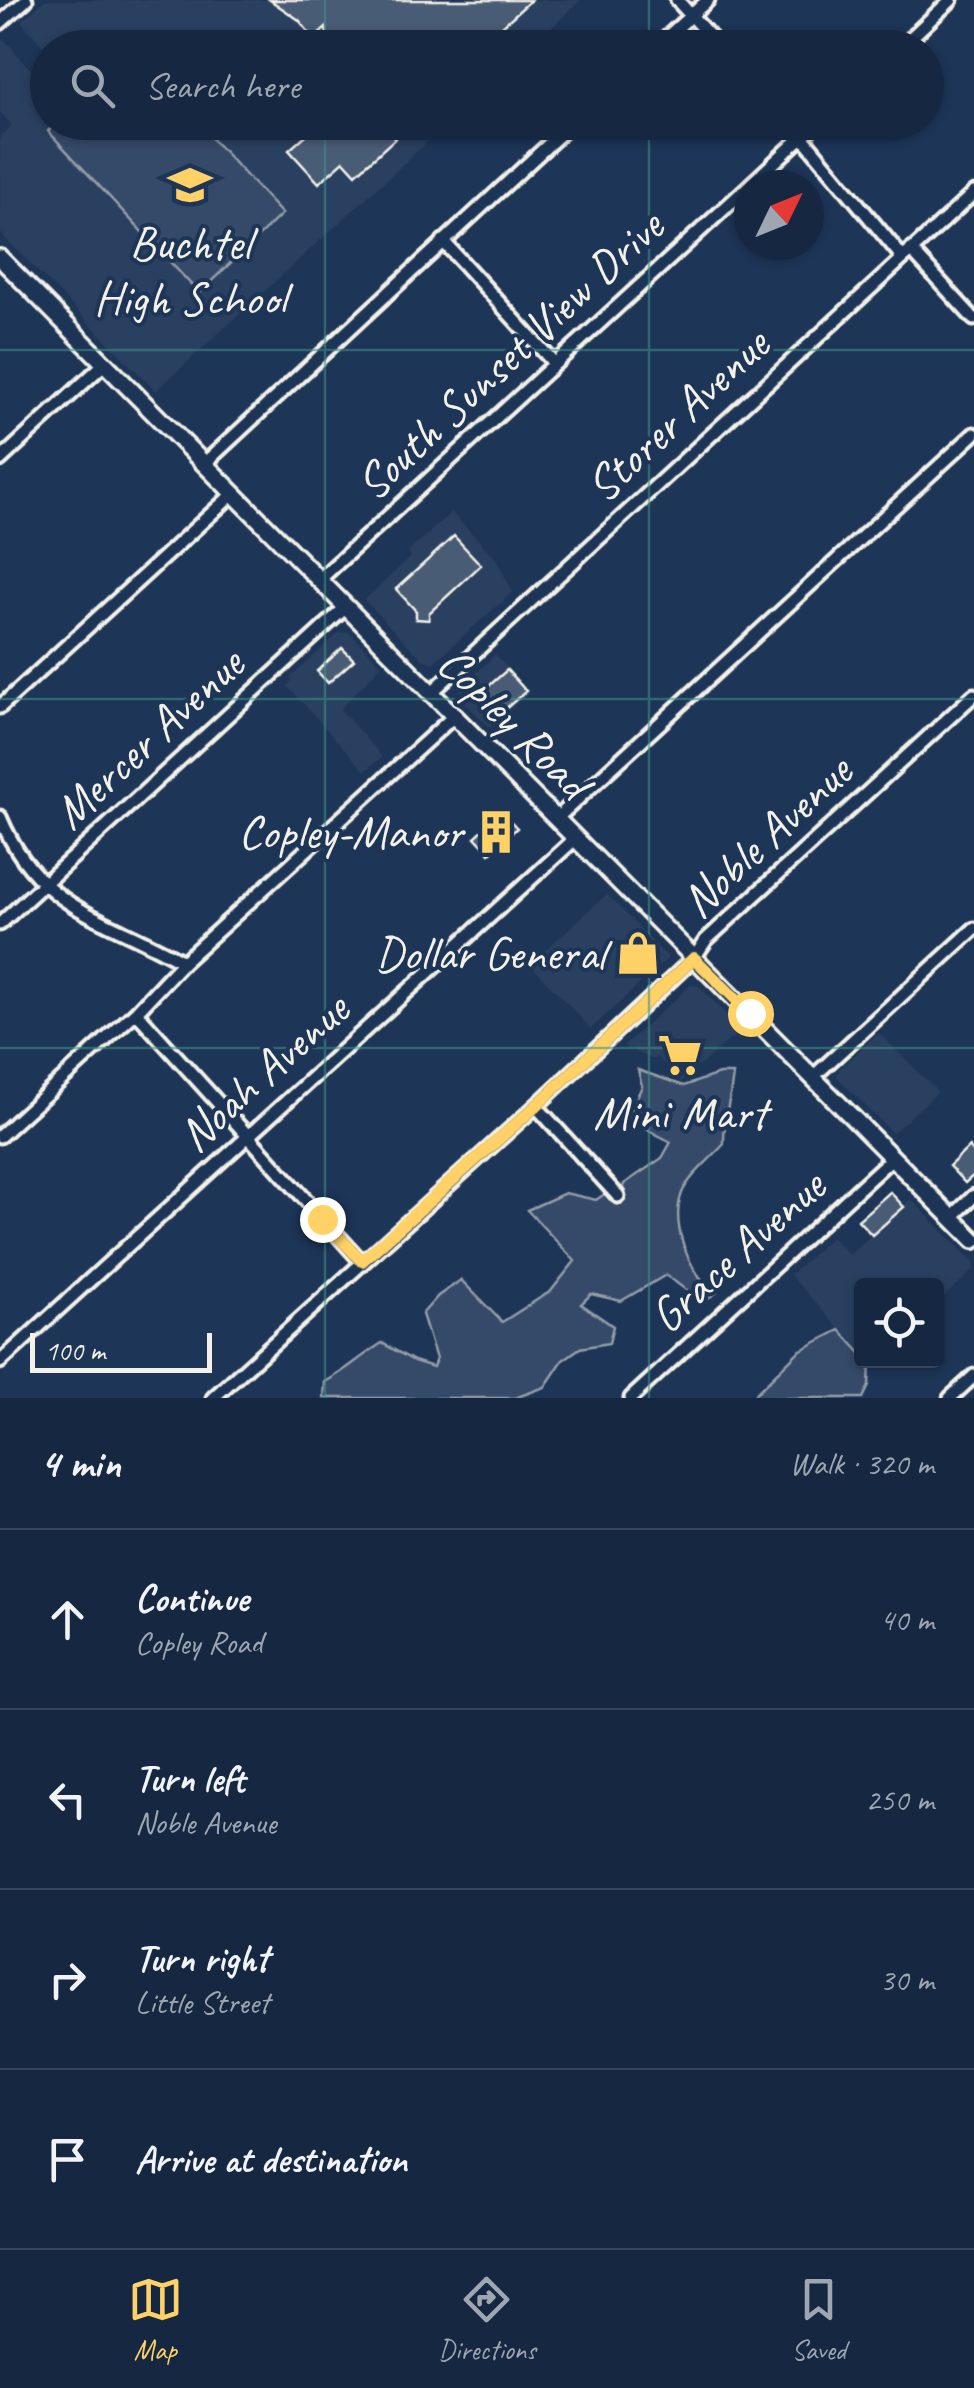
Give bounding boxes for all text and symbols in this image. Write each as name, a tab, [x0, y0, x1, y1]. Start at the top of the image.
search box	[30, 30, 944, 140]
icon: search	[65, 58, 120, 113]
text: Search here	[145, 62, 300, 109]
school or university icon: Buchtel High School	[166, 161, 214, 209]
north arrow	[734, 170, 824, 260]
street label: South Sunset View Drive	[343, 195, 678, 513]
place label: Buchtel High School	[94, 213, 294, 328]
street label: Storer Avenue	[573, 313, 784, 515]
street label: Mercer Avenue	[40, 632, 258, 841]
street label: Copley Road	[425, 633, 608, 816]
street label: Noble Avenue	[668, 739, 866, 930]
place label: Copley-Manor	[238, 802, 467, 862]
building icon: Copley-Manor	[472, 808, 520, 856]
place label: Dollar General	[375, 923, 613, 983]
shop icon: Dollar General	[614, 929, 662, 977]
street label: Noah Avenue	[165, 977, 363, 1164]
route start	[728, 991, 774, 1037]
supermarket icon: Mini Mart	[656, 1031, 704, 1079]
place label: Mini Mart	[593, 1083, 773, 1143]
street label: Grace Avenue	[637, 1154, 840, 1345]
route end	[300, 1197, 346, 1243]
map controls	[854, 1278, 944, 1368]
button: locate	[854, 1278, 944, 1368]
scale bar	[30, 1328, 212, 1372]
text: 100 m	[45, 1333, 105, 1368]
text: 4 min	[40, 1437, 120, 1490]
text: Walk · 320 m	[790, 1443, 934, 1484]
text: Continue	[135, 1575, 249, 1622]
icon: ahead	[40, 1592, 95, 1647]
text: 40 m	[880, 1599, 934, 1640]
text: Copley Road	[135, 1622, 263, 1663]
text: Turn left	[135, 1755, 245, 1802]
icon: left	[40, 1772, 95, 1827]
text: 250 m	[865, 1779, 934, 1820]
text: Noble Avenue	[135, 1802, 276, 1843]
text: Turn right	[135, 1935, 269, 1982]
icon: right	[40, 1952, 95, 2007]
text: 30 m	[880, 1959, 934, 2000]
text: Little Street	[135, 1982, 269, 2023]
icon: arrive	[40, 2132, 95, 2187]
text: Arrive at destination	[135, 2136, 407, 2183]
tab: Map	[128, 2272, 183, 2367]
tab: Directions	[438, 2272, 536, 2367]
tab: Saved	[791, 2272, 846, 2367]

